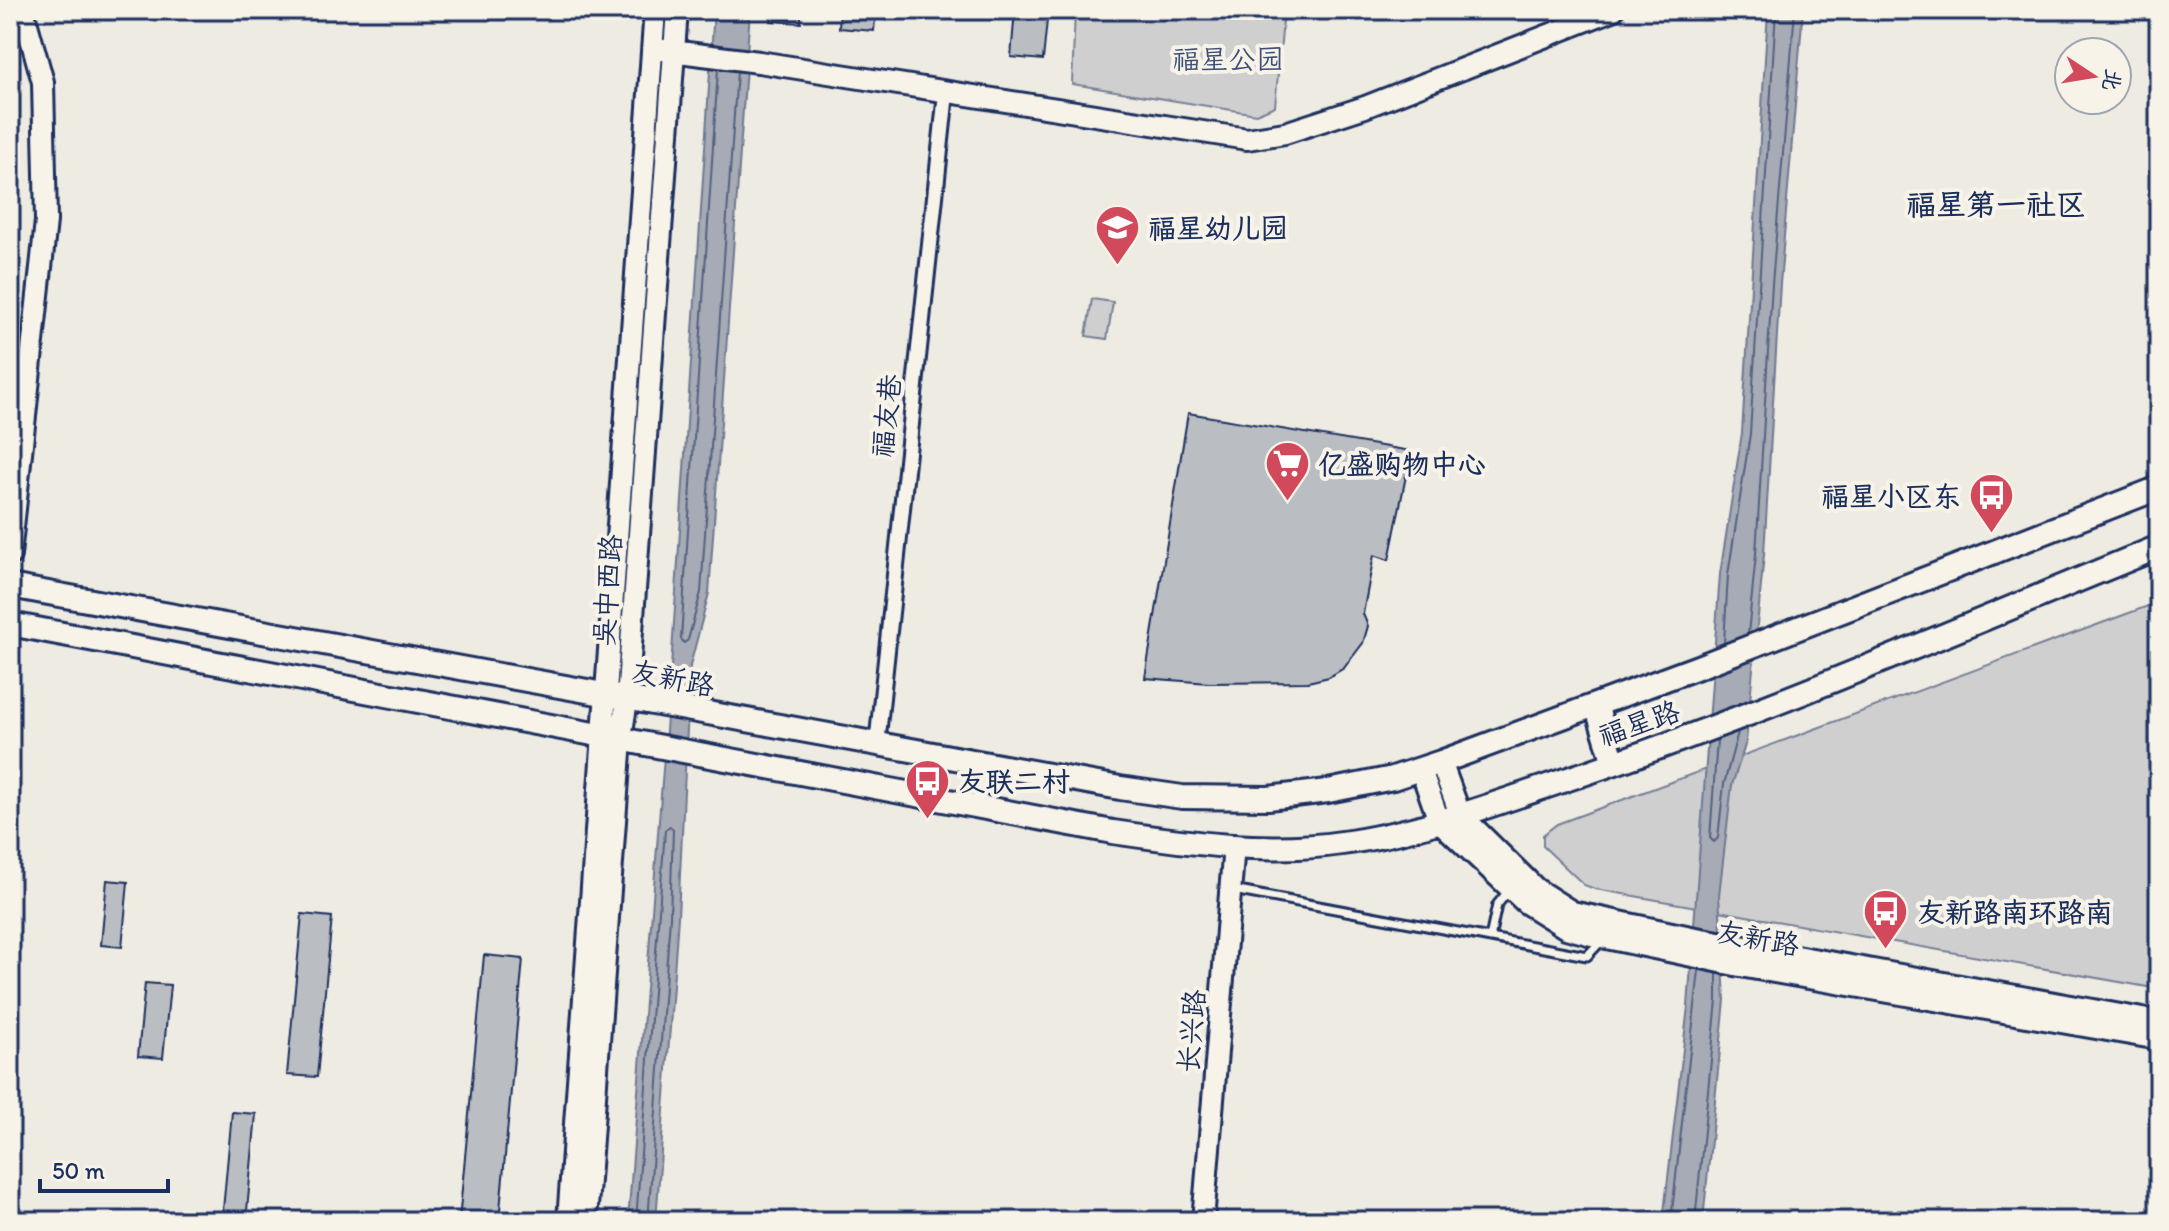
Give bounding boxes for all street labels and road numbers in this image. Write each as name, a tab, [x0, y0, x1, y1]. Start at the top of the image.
street label: 福友巷	[865, 371, 907, 460]
street label: 吴中西路	[586, 533, 628, 647]
street label: 友新路	[629, 653, 717, 703]
street label: 福星路	[1594, 693, 1684, 753]
street label: 友新路	[1714, 914, 1802, 962]
street label: 长兴路	[1170, 988, 1212, 1074]

